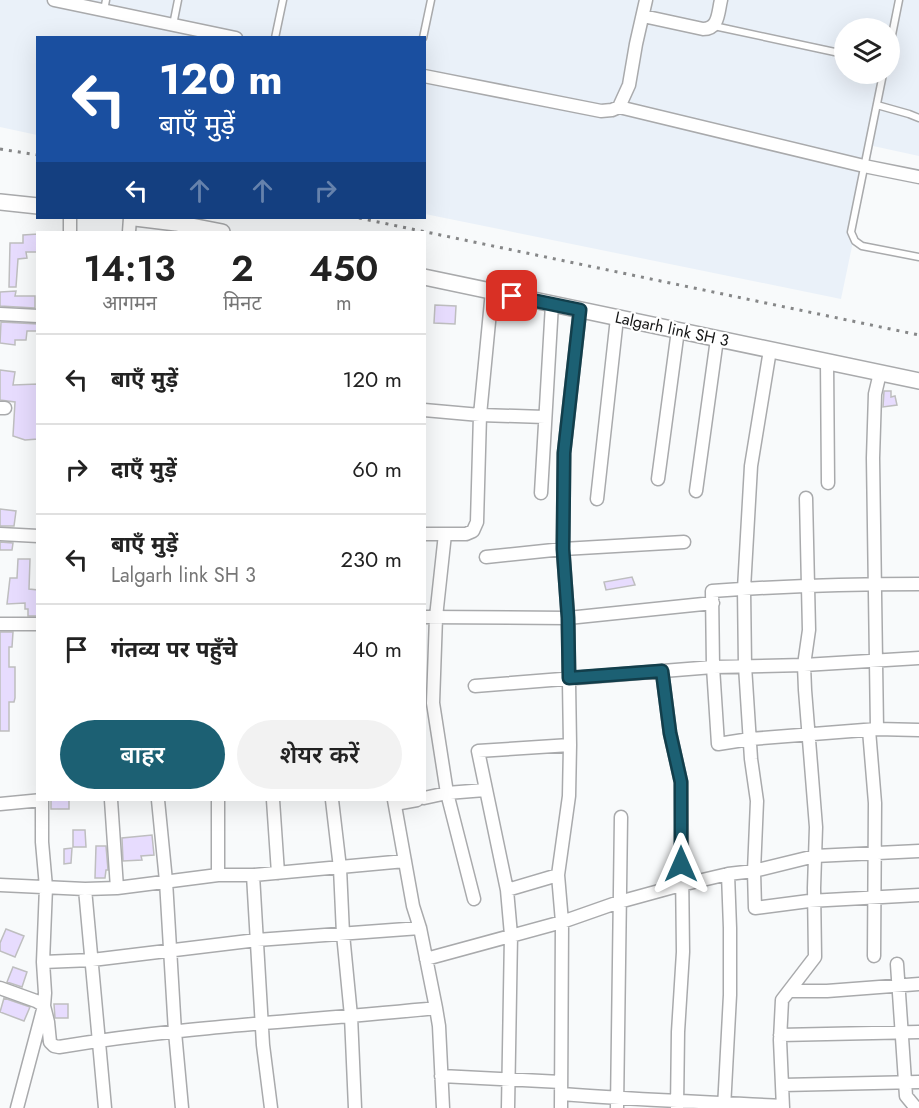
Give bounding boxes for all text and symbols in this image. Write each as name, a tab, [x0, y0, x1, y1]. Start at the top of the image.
map controls	[834, 18, 900, 84]
button: layers	[834, 18, 900, 84]
text: 120 m	[159, 49, 283, 110]
icon: left	[60, 60, 138, 138]
text: बाएँ मुड़ें	[159, 105, 235, 144]
icon: left	[120, 174, 153, 207]
icon: ahead	[183, 174, 216, 207]
icon: ahead	[246, 174, 279, 207]
icon: right	[309, 174, 342, 207]
text: 14:13	[84, 242, 176, 294]
text: 2	[231, 242, 254, 294]
text: 450	[309, 242, 378, 294]
pin	[486, 270, 537, 321]
icon: arrive	[495, 279, 528, 312]
text: आगमन	[102, 289, 157, 318]
text: मिनट	[223, 289, 262, 318]
text: m	[336, 289, 352, 318]
street label: Lalgarh link SH 3	[613, 306, 731, 352]
icon: left	[60, 363, 93, 396]
text: बाएँ मुड़ें	[111, 363, 178, 395]
text: 120 m	[343, 363, 402, 395]
icon: right	[60, 453, 93, 486]
text: दाएँ मुड़ें	[111, 453, 177, 485]
text: 60 m	[352, 453, 402, 485]
text: बाएँ मुड़ें	[111, 528, 178, 560]
icon: left	[60, 543, 93, 576]
text: 230 m	[341, 543, 402, 575]
text: Lalgarh link SH 3	[111, 561, 256, 590]
icon: arrive	[60, 633, 93, 666]
text: गंतव्य पर पहुँचे	[111, 633, 237, 665]
text: 40 m	[352, 633, 402, 665]
button: बाहर	[60, 720, 225, 789]
button: शेयर करें	[237, 720, 402, 789]
position arrow	[649, 832, 713, 896]

